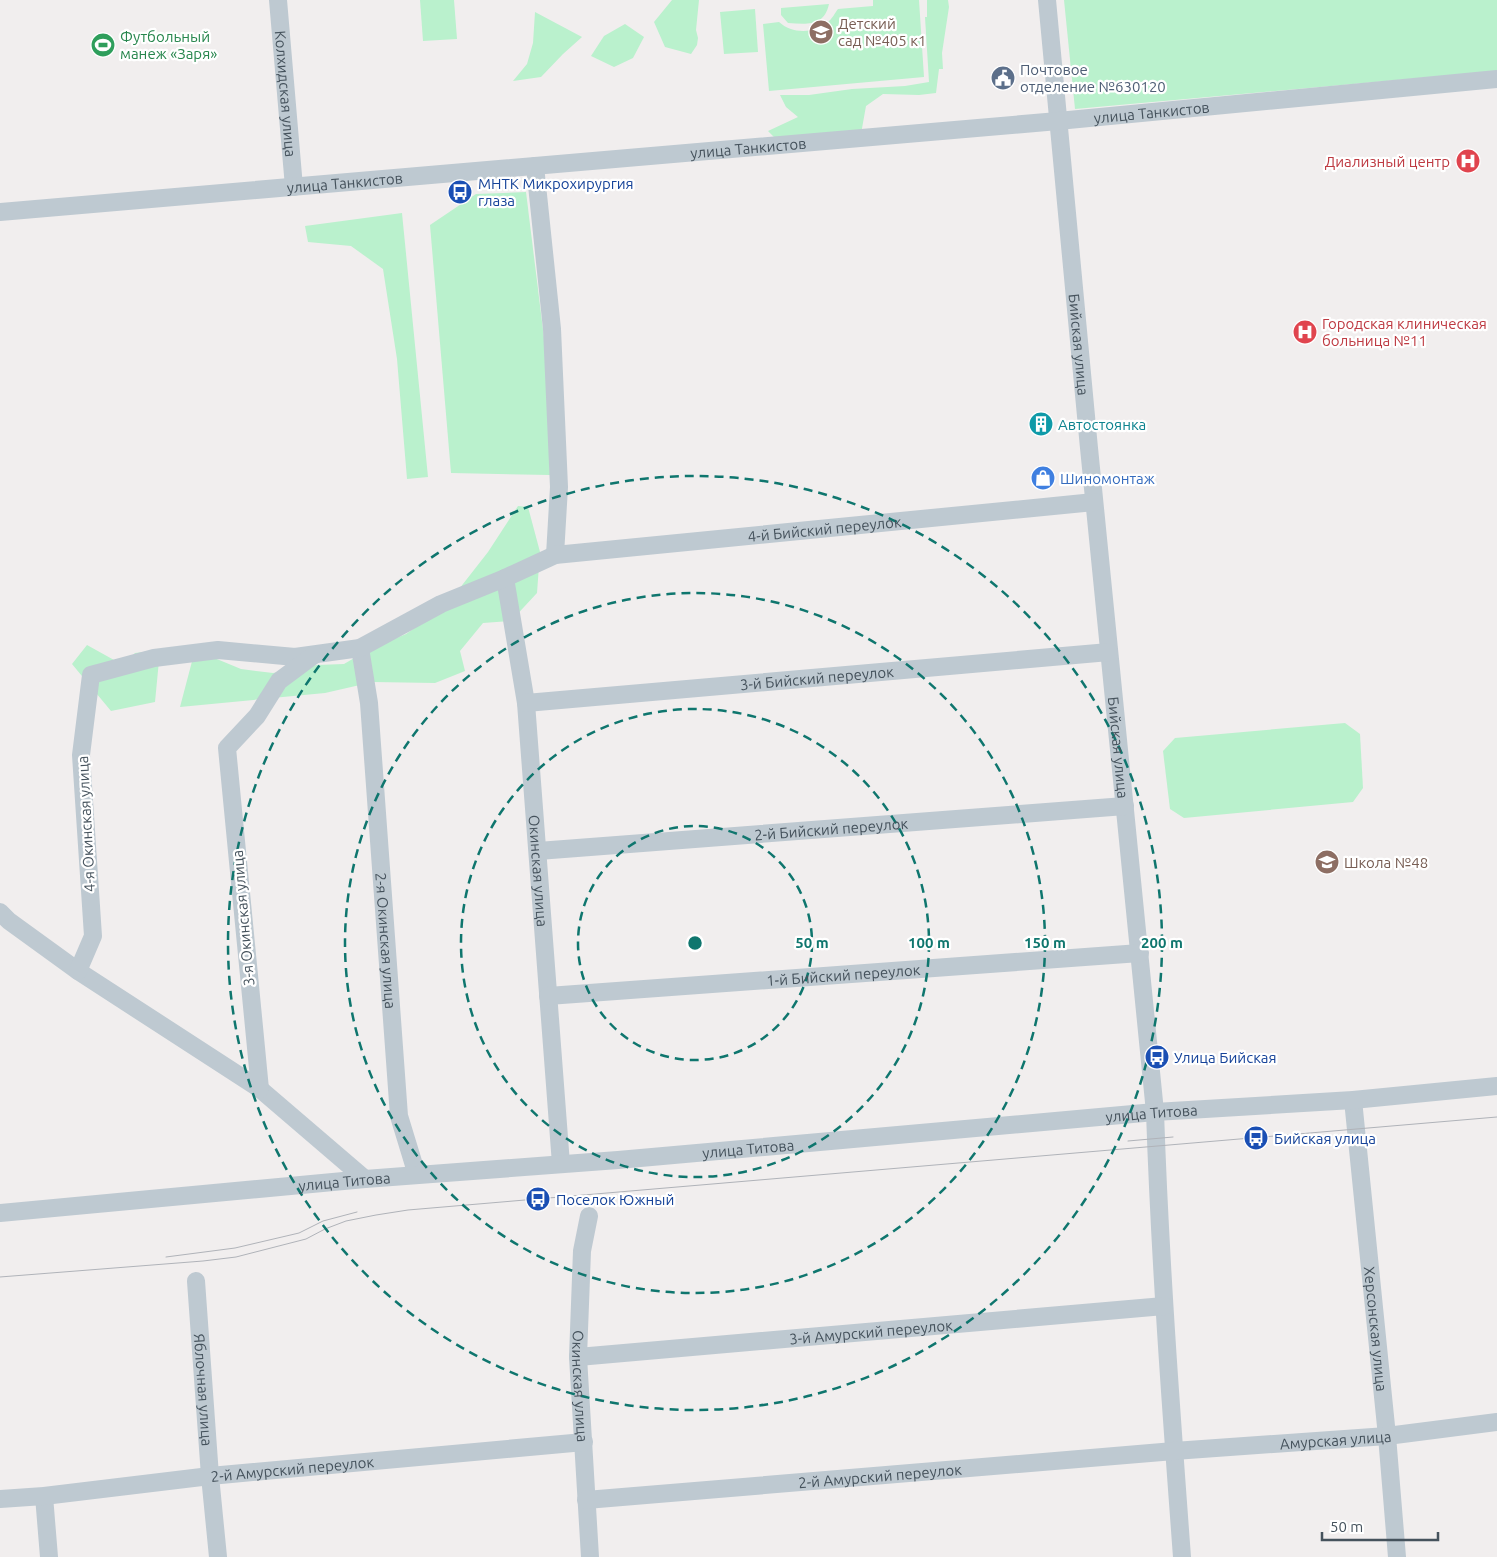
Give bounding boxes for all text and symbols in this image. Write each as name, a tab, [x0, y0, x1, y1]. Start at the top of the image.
place label: Детский сад №405 к1	[838, 15, 926, 49]
school or university icon: Детский сад №405 к1	[808, 19, 834, 45]
place label: Футбольный манеж «Заря»	[120, 28, 217, 62]
street label: Колхидская улица	[272, 30, 300, 158]
sports icon: Футбольный манеж «Заря»	[90, 32, 116, 58]
place label: Почтовое отделение №630120	[1020, 61, 1166, 95]
public building icon: Почтовое отделение №630120	[990, 65, 1016, 91]
street label: улица Танкистов	[1093, 98, 1210, 126]
street label: улица Танкистов	[690, 134, 807, 161]
hospital icon: Диализный центр	[1455, 148, 1481, 174]
place label: Диализный центр	[1325, 153, 1450, 170]
street label: улица Танкистов	[286, 169, 403, 196]
place label: МНТК Микрохирургия глаза	[478, 175, 634, 209]
bus stop icon: МНТК Микрохирургия глаза	[447, 179, 473, 205]
street label: Бийская улица	[1066, 293, 1093, 396]
place label: Городская клиническая больница №11	[1322, 315, 1487, 349]
hospital icon: Городская клиническая больница №11	[1292, 319, 1318, 345]
building icon: Автостоянка	[1028, 411, 1054, 437]
place label: Автостоянка	[1058, 416, 1146, 433]
shop icon: Шиномонтаж	[1030, 465, 1056, 491]
place label: Шиномонтаж	[1060, 470, 1155, 487]
street label: 4-й Бийский переулок	[747, 512, 903, 545]
street label: 3-й Бийский переулок	[739, 662, 895, 693]
street label: Бийская улица	[1105, 696, 1132, 799]
street label: 4-я Окинская улица	[74, 756, 98, 892]
street label: Окинская улица	[526, 814, 551, 927]
street label: 2-й Бийский переулок	[754, 814, 909, 843]
street label: 3-я Окинская улица	[229, 849, 257, 987]
school or university icon: Школа №48	[1314, 849, 1340, 875]
place label: Школа №48	[1344, 854, 1428, 871]
street label: 2-я Окинская улица	[373, 872, 400, 1009]
centre of rings	[686, 934, 704, 952]
text: 50 m	[795, 934, 829, 951]
text: 100 m	[908, 934, 950, 951]
text: 150 m	[1024, 934, 1066, 951]
text: 200 m	[1141, 934, 1183, 951]
street label: 1-й Бийский переулок	[766, 960, 921, 989]
bus stop icon: Улица Бийская	[1144, 1044, 1170, 1070]
place label: Улица Бийская	[1174, 1049, 1277, 1066]
street label: улица Титова	[1105, 1101, 1198, 1125]
bus stop icon: Бийская улица	[1243, 1125, 1269, 1151]
place label: Бийская улица	[1274, 1130, 1376, 1147]
street label: улица Титова	[701, 1136, 795, 1161]
street label: улица Титова	[298, 1169, 391, 1194]
bus stop icon: Поселок Южный	[525, 1186, 551, 1212]
place label: Поселок Южный	[556, 1191, 674, 1208]
street label: Херсонская улица	[1361, 1265, 1391, 1392]
street label: 3-й Амурский переулок	[788, 1316, 954, 1347]
street label: Окинская улица	[569, 1330, 592, 1443]
street label: Яблочная улица	[191, 1333, 216, 1447]
street label: Амурская улица	[1279, 1427, 1392, 1452]
street label: 2-й Амурский переулок	[210, 1453, 375, 1484]
street label: 2-й Амурский переулок	[798, 1460, 963, 1491]
scale bar	[1322, 1510, 1438, 1542]
text: 50 m	[1330, 1518, 1363, 1535]

